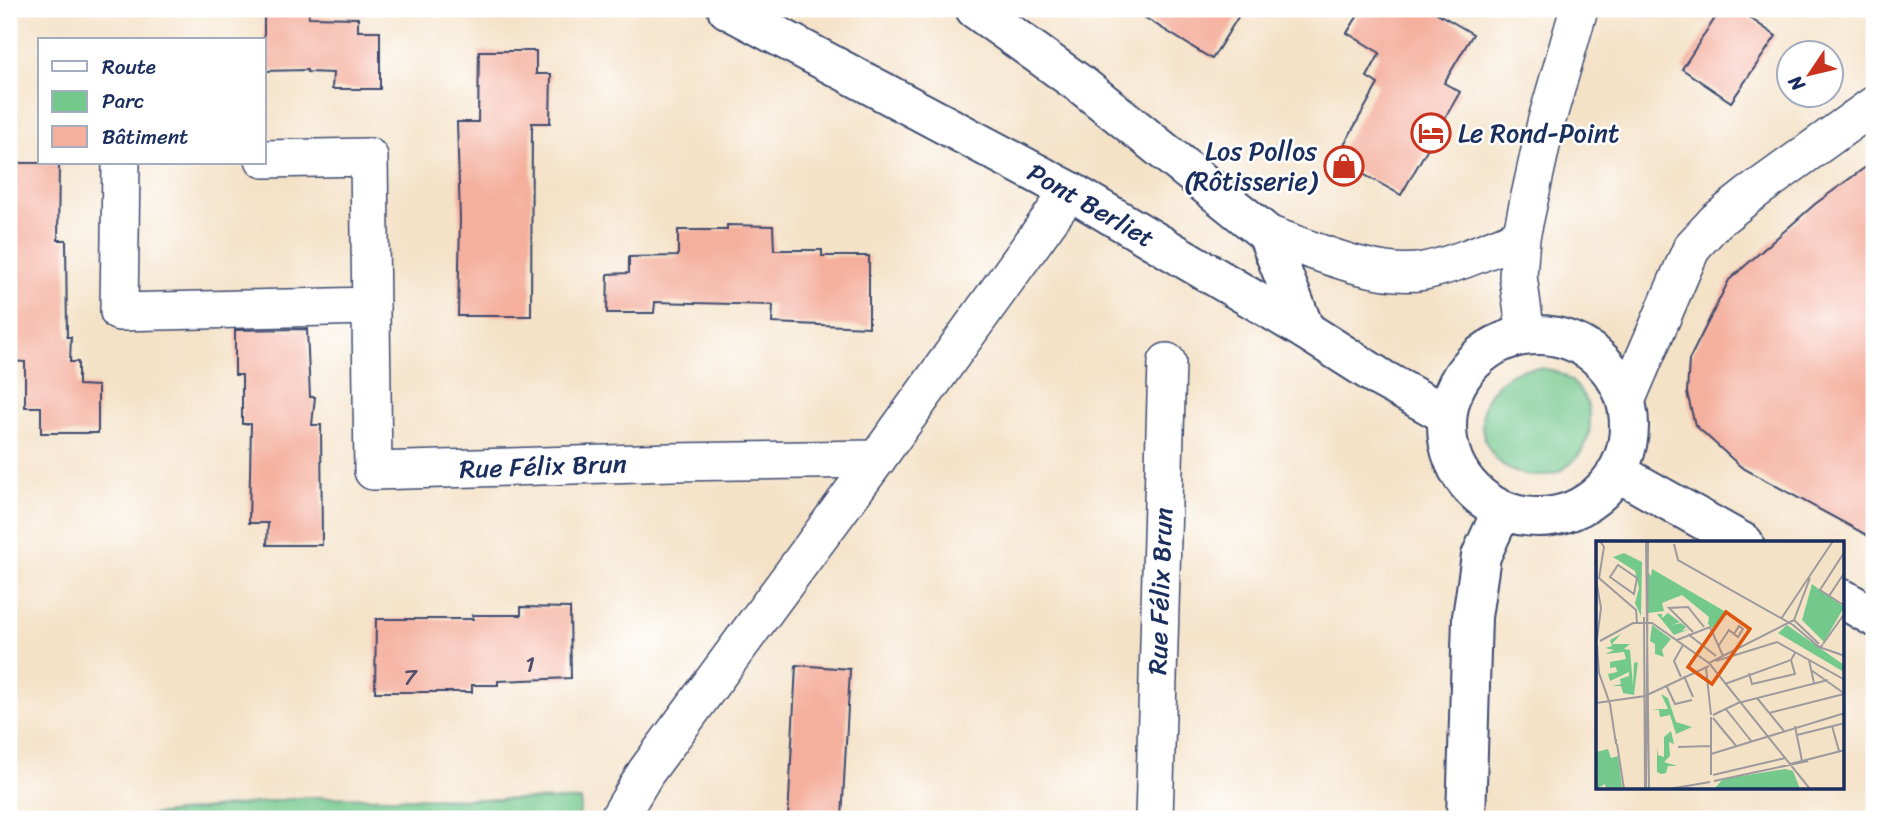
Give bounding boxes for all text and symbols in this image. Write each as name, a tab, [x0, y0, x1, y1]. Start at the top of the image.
legend	[38, 38, 266, 164]
north arrow	[1774, 38, 1844, 108]
text: Route	[102, 48, 156, 86]
text: N	[1779, 68, 1814, 99]
text: Parc	[102, 82, 144, 120]
place label: Le Rond-Point	[1458, 110, 1619, 156]
hotel icon: Le Rond-Point	[1410, 112, 1452, 154]
text: Bâtiment	[102, 118, 188, 156]
place label: Los Pollos (Rôtisserie)	[1184, 128, 1319, 204]
shop icon: Los Pollos (Rôtisserie)	[1323, 145, 1365, 187]
street label: Pont Berliet	[1018, 150, 1164, 260]
street label: Rue Félix Brun	[459, 440, 627, 492]
street label: Rue Félix Brun	[1134, 507, 1186, 675]
inset map	[1596, 541, 1844, 790]
house number: 1	[525, 644, 535, 685]
house number: 7	[403, 657, 418, 698]

